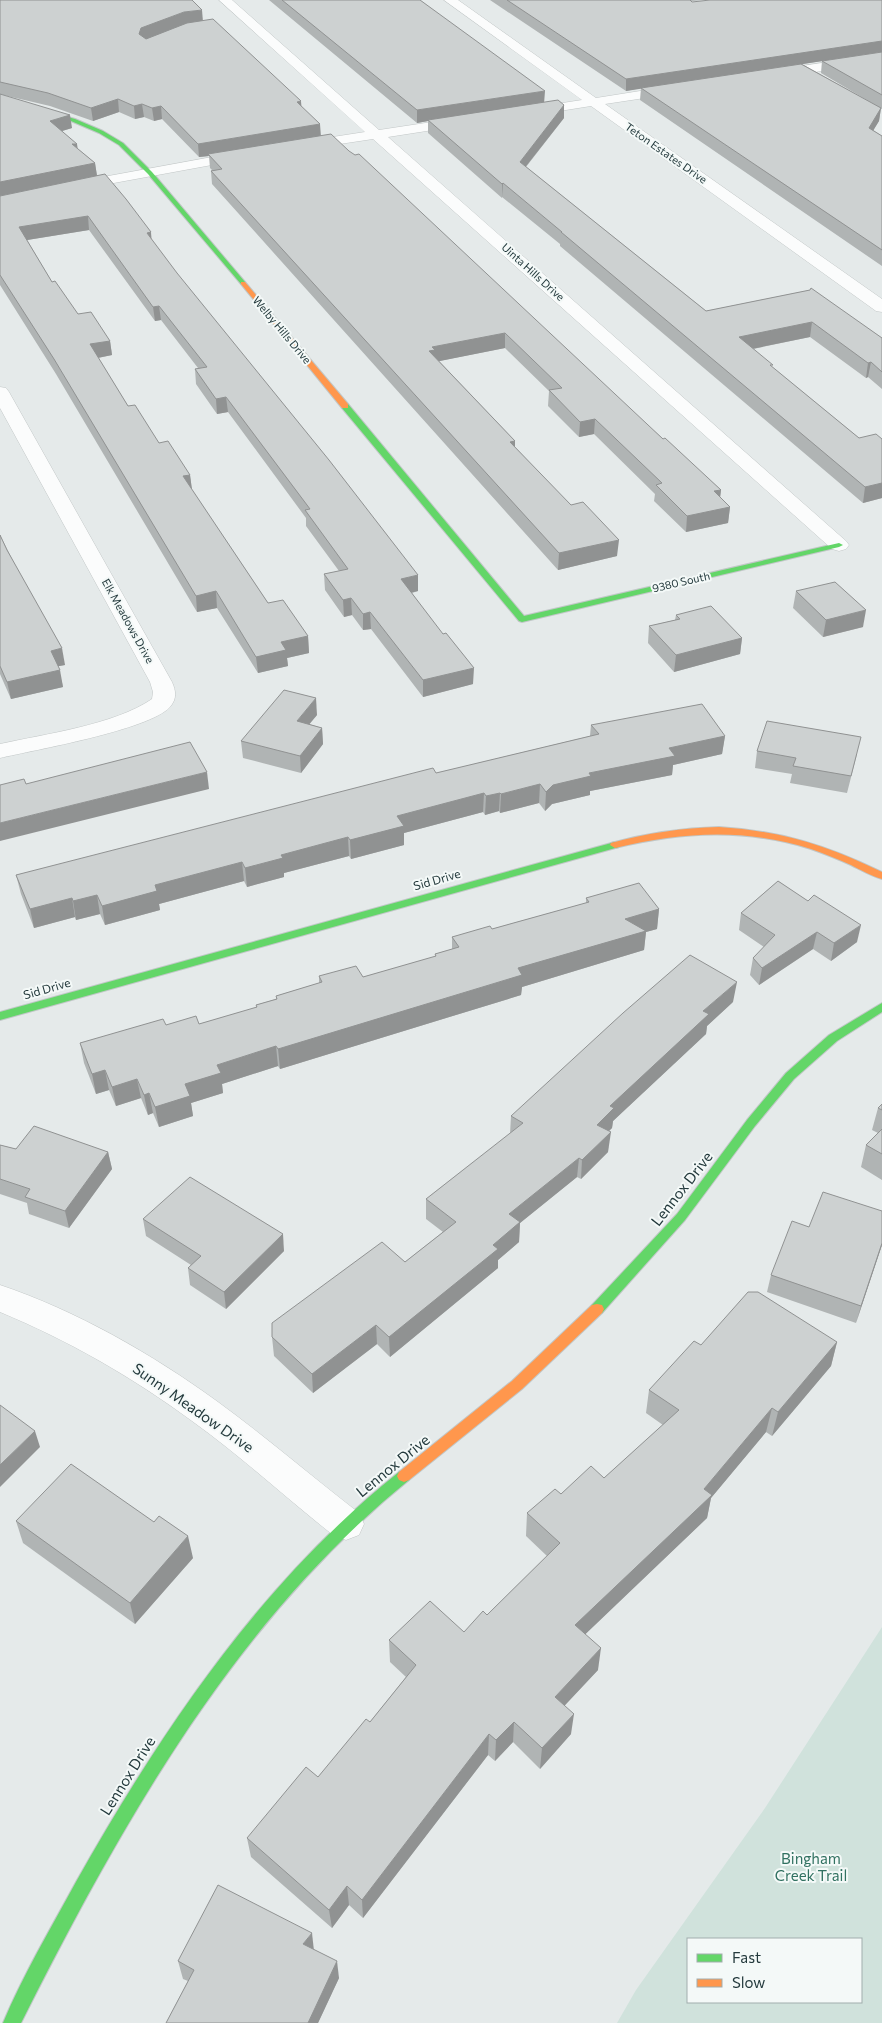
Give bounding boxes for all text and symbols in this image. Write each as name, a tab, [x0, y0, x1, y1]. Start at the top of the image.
street label: Teton Estates Drive	[623, 119, 710, 186]
street label: Uinta Hills Drive	[499, 240, 568, 303]
street label: Welby Hills Drive	[251, 293, 314, 366]
street label: 9380 South	[651, 569, 711, 594]
street label: Elk Meadows Drive	[100, 576, 157, 665]
street label: Sid Drive	[412, 866, 462, 892]
street label: Sid Drive	[22, 975, 72, 1001]
street label: Lennox Drive	[647, 1148, 716, 1229]
street label: Sunny Meadow Drive	[130, 1359, 258, 1456]
street label: Lennox Drive	[352, 1430, 433, 1500]
street label: Lennox Drive	[96, 1733, 159, 1818]
park label: Bingham Creek Trail	[775, 1849, 847, 1884]
legend	[687, 1938, 862, 2003]
text: Fast	[732, 1948, 761, 1966]
text: Slow	[732, 1973, 765, 1991]

